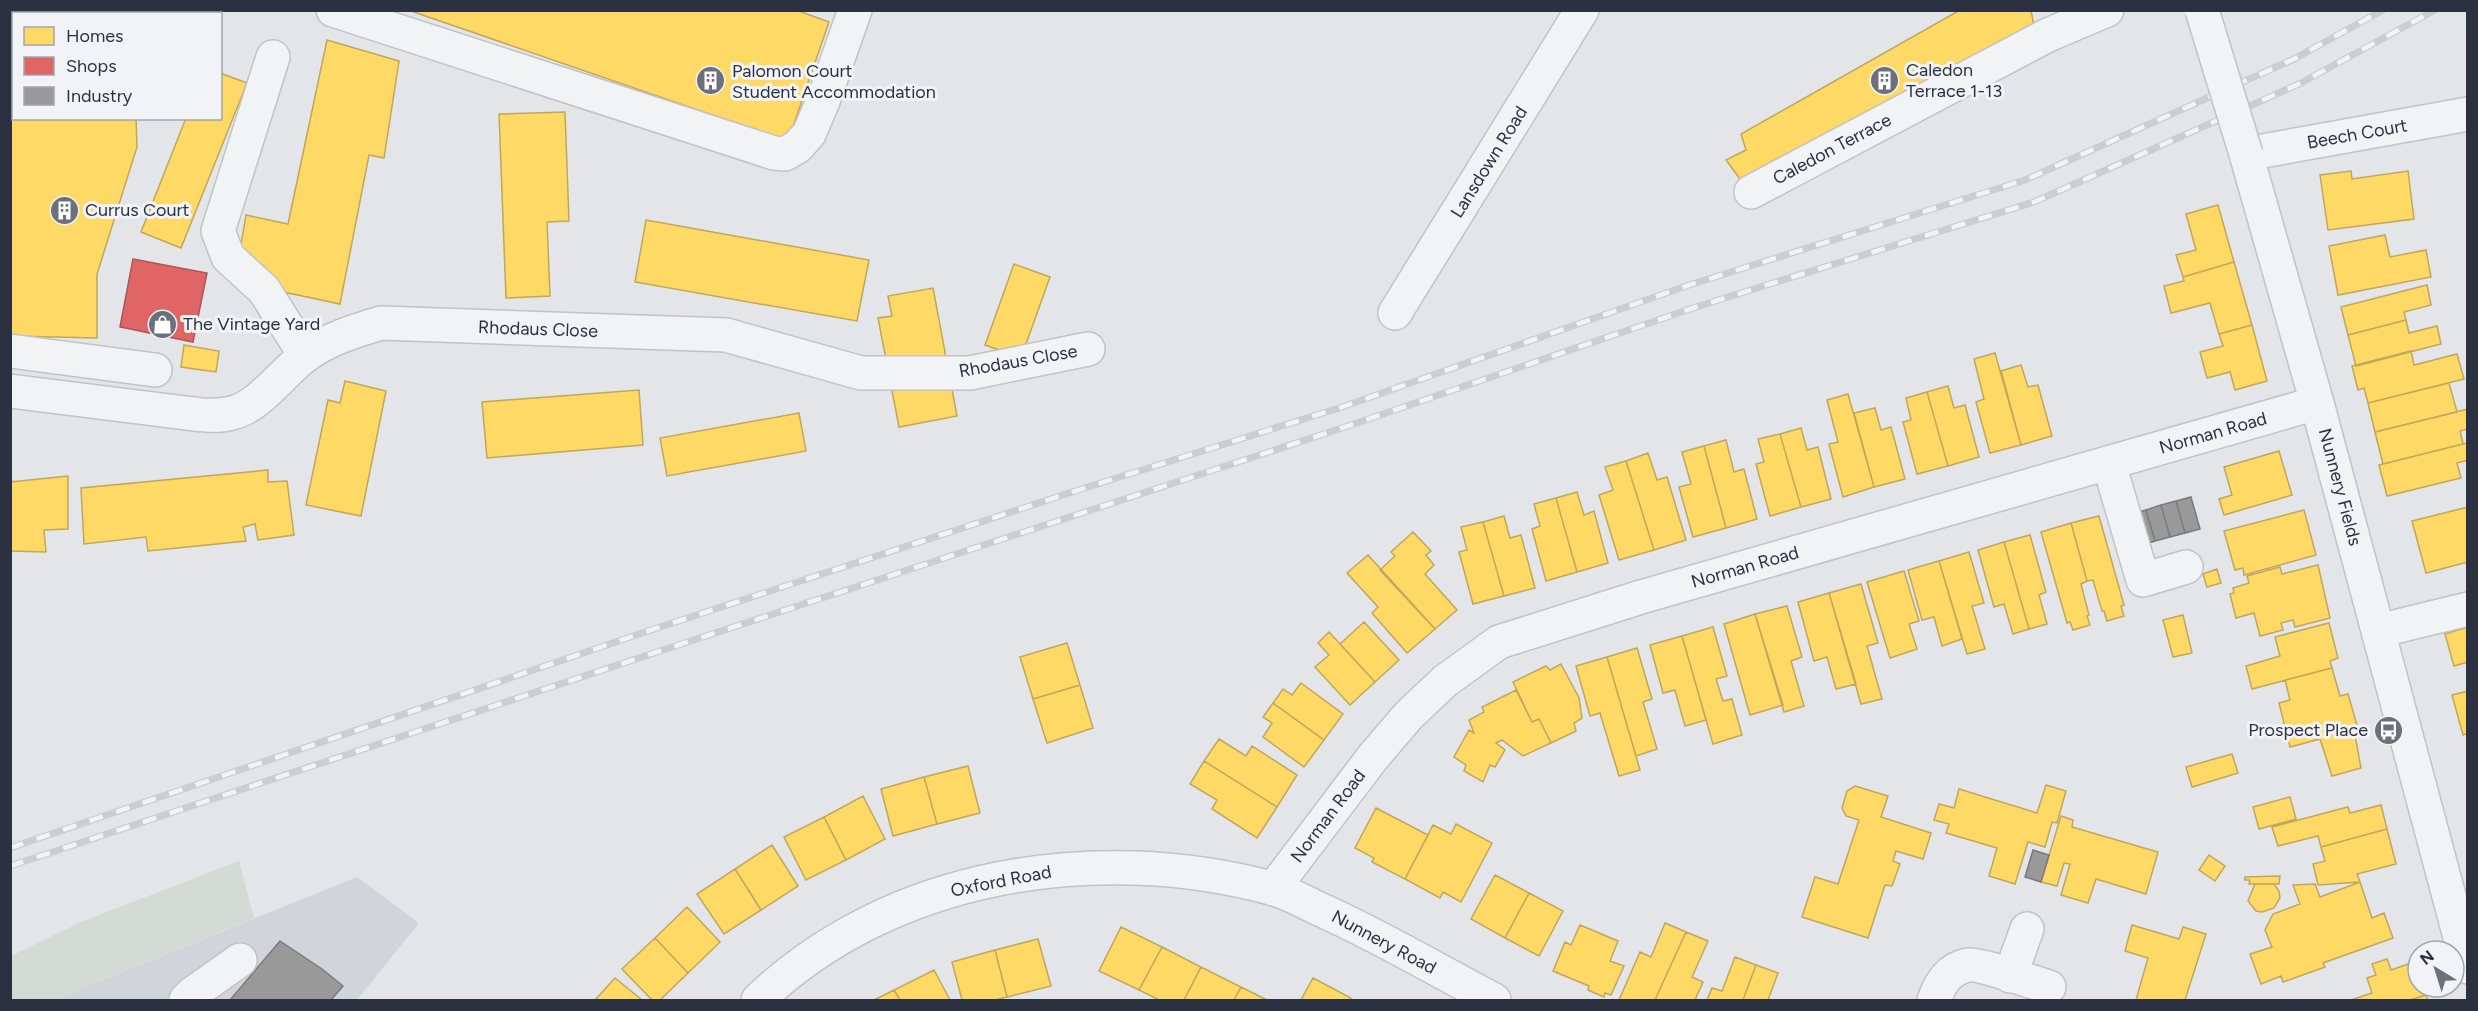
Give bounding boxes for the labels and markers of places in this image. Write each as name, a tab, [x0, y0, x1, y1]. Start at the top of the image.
place label: Caledon Terrace 1-13	[1906, 59, 2002, 102]
place label: Palomon Court Student Accommodation	[732, 60, 936, 103]
building icon: Caledon Terrace 1-13	[1869, 64, 1901, 96]
building icon: Palomon Court Student Accommodation	[695, 65, 727, 97]
building icon: Currus Court	[48, 194, 80, 226]
place label: Currus Court	[85, 199, 190, 221]
shop icon: The Vintage Yard	[146, 308, 178, 340]
place label: The Vintage Yard	[183, 313, 320, 335]
bus stop icon: Prospect Place	[2373, 714, 2405, 746]
place label: Prospect Place	[2248, 719, 2368, 741]

